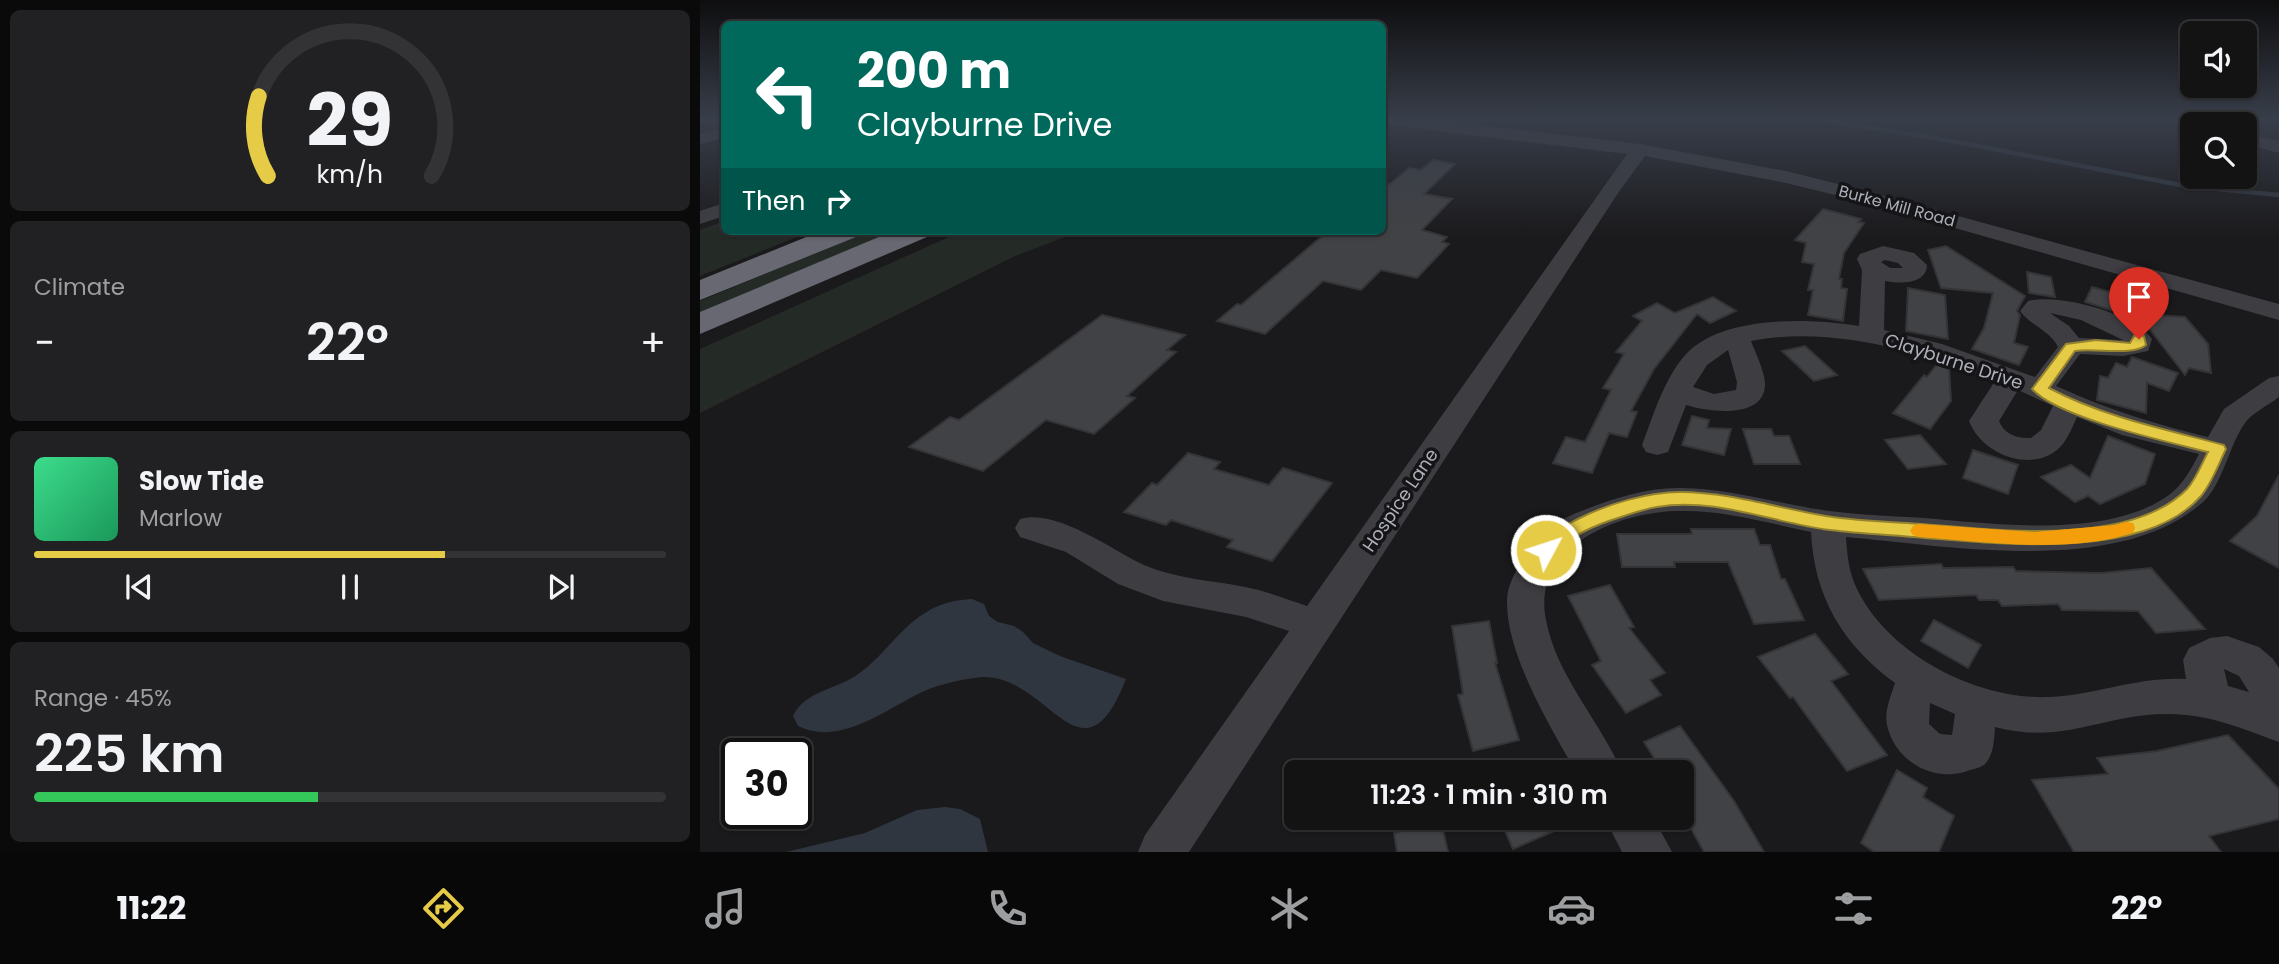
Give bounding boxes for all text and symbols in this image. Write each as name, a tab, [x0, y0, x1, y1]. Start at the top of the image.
map controls	[2180, 21, 2257, 189]
button: sound	[2180, 21, 2257, 98]
text: 200 m	[857, 37, 1011, 105]
icon: left	[742, 49, 833, 140]
text: 29	[307, 71, 393, 172]
text: Clayburne Drive	[857, 102, 1112, 147]
button: search	[2180, 112, 2257, 189]
text: km/h	[317, 157, 383, 192]
street label: Burke Mill Road	[1836, 179, 1958, 233]
icon: right	[819, 182, 857, 220]
text: Then	[742, 183, 805, 219]
pin	[2109, 267, 2169, 339]
text: Climate	[34, 271, 125, 303]
icon: arrive	[2120, 278, 2158, 316]
text: 22°	[306, 306, 389, 379]
text: −	[34, 316, 55, 369]
text: +	[640, 316, 666, 369]
street label: Clayburne Drive	[1882, 327, 2026, 395]
street label: Hospice Lane	[1356, 443, 1444, 557]
text: Slow Tide	[139, 463, 264, 499]
text: Marlow	[139, 502, 222, 534]
position arrow	[1509, 513, 1583, 587]
icon: previous	[120, 568, 158, 606]
icon: pause	[331, 568, 369, 606]
icon: next	[542, 568, 580, 606]
text: Range · 45%	[34, 682, 172, 714]
text: 225 km	[34, 717, 224, 790]
speed limit sign: 30	[721, 738, 812, 829]
text: 11:23 · 1 min · 310 m	[1370, 777, 1608, 813]
icon: directions	[419, 884, 468, 933]
icon: music	[701, 884, 750, 933]
icon: phone	[983, 884, 1032, 933]
icon: climate	[1265, 884, 1314, 933]
icon: car	[1547, 884, 1596, 933]
icon: filters	[1829, 884, 1878, 933]
text: 11:22	[116, 885, 186, 930]
text: 22°	[2111, 885, 2162, 930]

